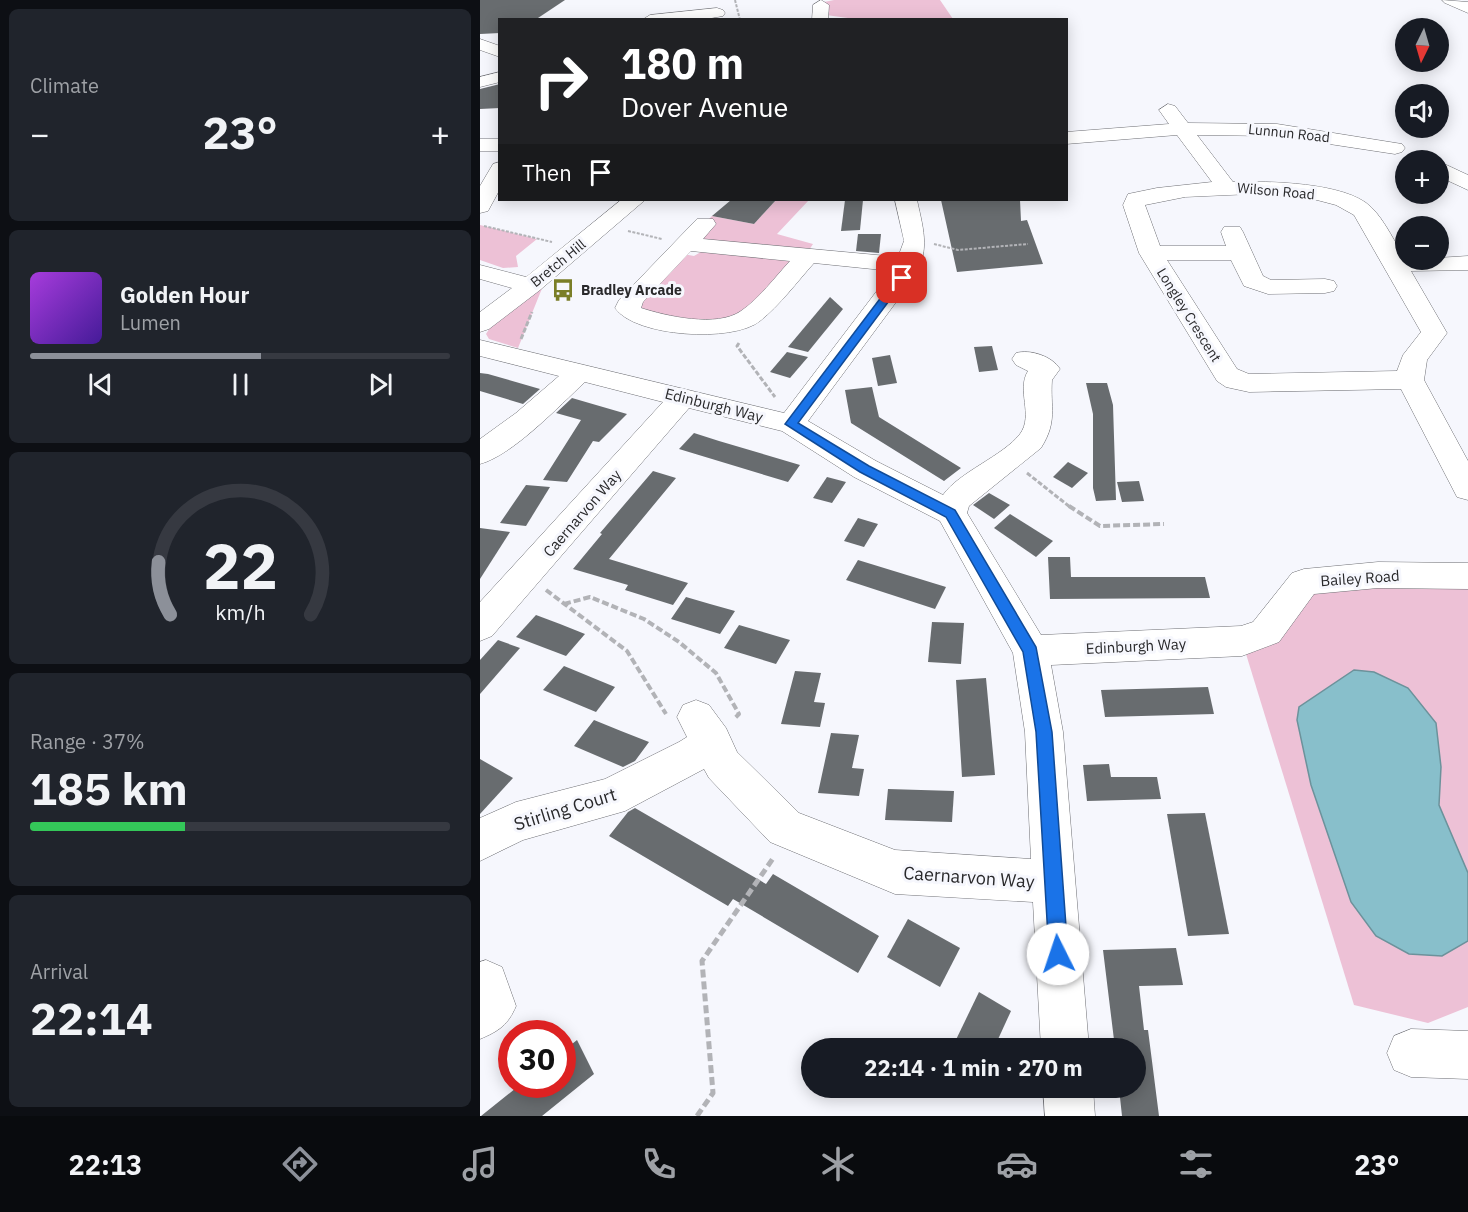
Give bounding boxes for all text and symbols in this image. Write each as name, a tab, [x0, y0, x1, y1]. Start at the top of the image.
north arrow	[1395, 18, 1449, 72]
map controls	[1395, 18, 1449, 270]
text: 180 m	[621, 36, 744, 91]
icon: right	[522, 42, 600, 120]
text: Climate	[30, 72, 99, 99]
button: sound	[1395, 84, 1449, 138]
text: Dover Avenue	[621, 89, 788, 124]
text: 23°	[202, 103, 278, 161]
text: −	[30, 112, 50, 155]
text: +	[430, 112, 450, 155]
street label: Lunnun Road	[1247, 120, 1331, 146]
button: +	[1395, 150, 1449, 204]
icon: arrive	[584, 156, 617, 189]
text: Then	[522, 158, 572, 187]
street label: Wilson Road	[1236, 179, 1316, 203]
button: −	[1395, 216, 1449, 270]
street label: Bretch Hill	[527, 235, 589, 291]
pin	[876, 252, 927, 303]
icon: arrive	[885, 261, 918, 294]
street label: Longley Crescent	[1153, 265, 1225, 365]
bus stop icon: Bradley Arcade	[550, 277, 576, 303]
text: Golden Hour	[120, 280, 249, 309]
place label: Bradley Arcade	[581, 281, 682, 299]
text: Lumen	[120, 309, 181, 336]
icon: previous	[84, 368, 117, 401]
icon: pause	[224, 368, 257, 401]
icon: next	[364, 368, 397, 401]
street label: Edinburgh Way	[663, 384, 766, 427]
street label: Caernarvon Way	[539, 465, 625, 561]
text: 22	[203, 525, 277, 606]
street label: Bailey Road	[1320, 566, 1400, 590]
text: km/h	[215, 598, 265, 626]
street label: Edinburgh Way	[1085, 634, 1187, 658]
text: Range · 37%	[30, 728, 145, 755]
text: 185 km	[30, 759, 188, 817]
street label: Stirling Court	[511, 783, 619, 835]
street label: Caernarvon Way	[903, 861, 1035, 893]
position arrow	[1026, 922, 1090, 986]
text: Arrival	[30, 958, 88, 985]
text: 22:14	[30, 989, 153, 1047]
speed limit sign: 30	[498, 1020, 576, 1098]
text: 22:14 · 1 min · 270 m	[864, 1053, 1083, 1082]
icon: directions	[279, 1143, 321, 1185]
icon: music	[459, 1143, 501, 1185]
icon: phone	[638, 1143, 680, 1185]
icon: climate	[817, 1143, 859, 1185]
icon: car	[996, 1143, 1038, 1185]
icon: filters	[1175, 1143, 1217, 1185]
text: 22:13	[69, 1147, 142, 1182]
text: 23°	[1354, 1147, 1399, 1182]

